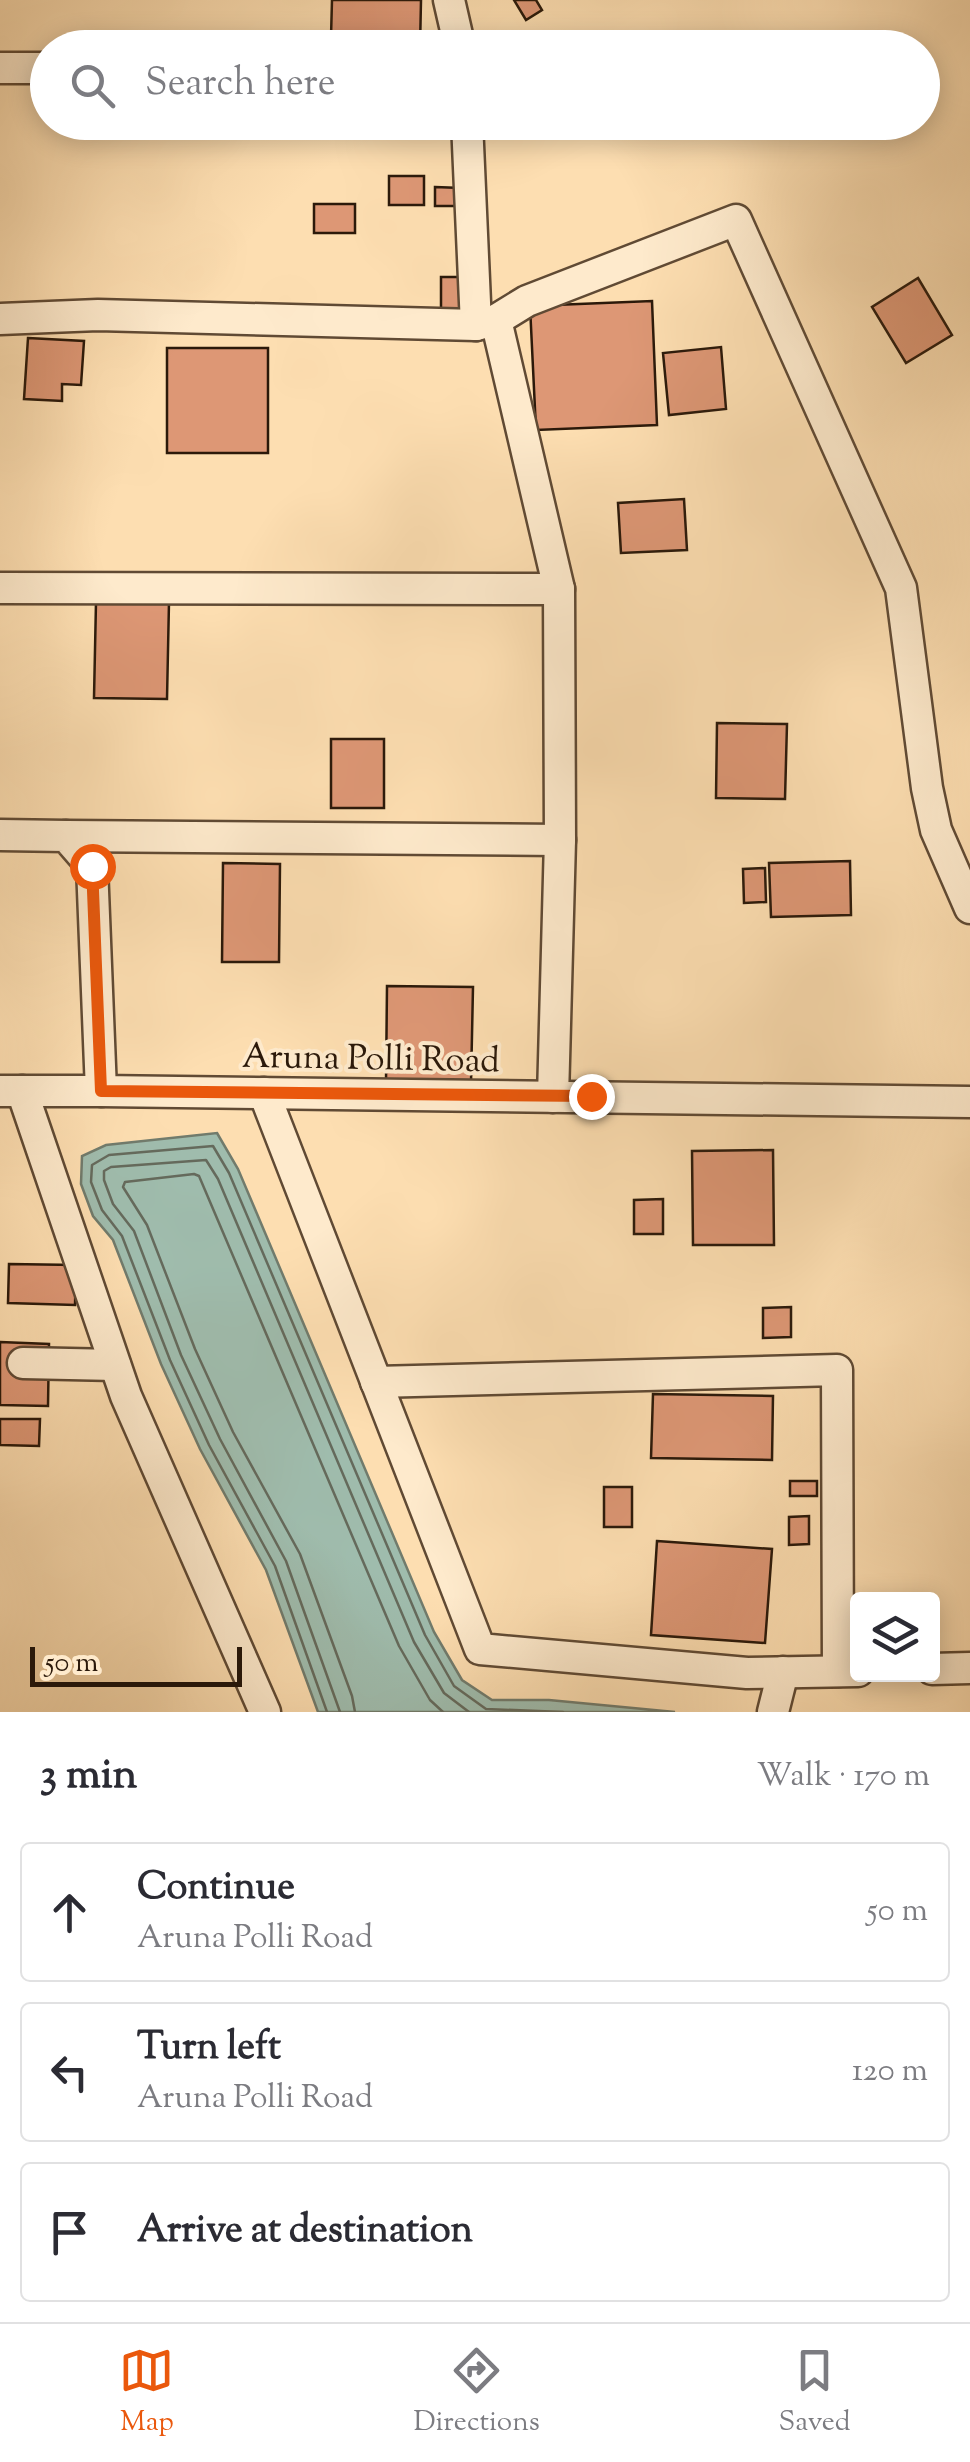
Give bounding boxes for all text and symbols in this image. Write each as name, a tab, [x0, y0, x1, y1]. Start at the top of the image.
search box	[30, 30, 940, 140]
icon: search	[65, 58, 120, 113]
text: Search here	[145, 58, 336, 112]
route start	[70, 844, 116, 890]
street label: Aruna Polli Road	[241, 1033, 501, 1088]
route end	[569, 1074, 615, 1120]
map controls	[850, 1592, 940, 1682]
button: layers	[850, 1592, 940, 1682]
scale bar	[30, 1642, 242, 1686]
text: 50 m	[45, 1644, 99, 1684]
text: 3 min	[40, 1747, 137, 1807]
text: Walk · 170 m	[757, 1754, 930, 1800]
text: Continue	[137, 1862, 295, 1916]
icon: ahead	[42, 1885, 97, 1940]
text: 50 m	[867, 1889, 928, 1935]
text: Aruna Polli Road	[137, 1916, 373, 1962]
text: Turn left	[137, 2022, 281, 2076]
icon: left	[42, 2045, 97, 2100]
text: 120 m	[852, 2049, 928, 2095]
text: Aruna Polli Road	[137, 2076, 373, 2122]
icon: arrive	[42, 2205, 97, 2260]
text: Arrive at destination	[137, 2205, 473, 2259]
tab: Map	[119, 2343, 174, 2443]
tab: Directions	[413, 2343, 540, 2443]
tab: Saved	[779, 2343, 851, 2443]

